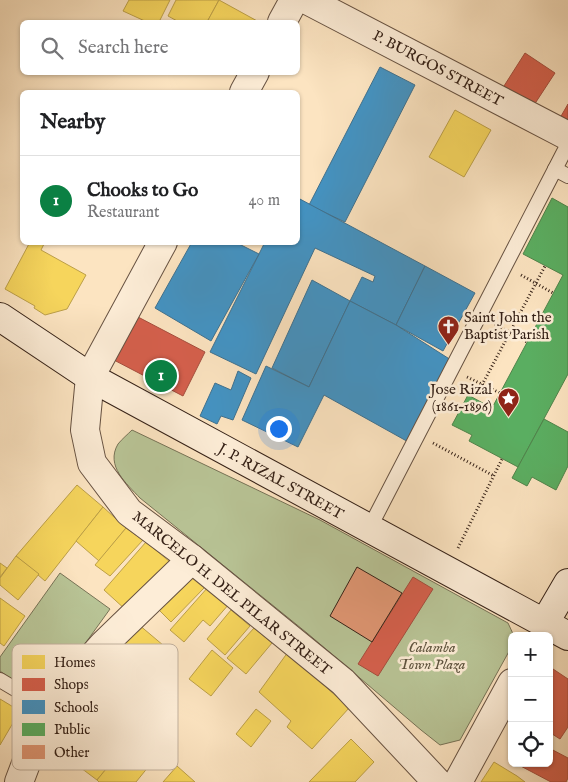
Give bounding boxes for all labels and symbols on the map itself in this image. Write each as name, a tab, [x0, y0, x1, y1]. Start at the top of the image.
street label: P. BURGOS STREET	[369, 26, 506, 111]
place label: Saint John the Baptist Parish	[464, 308, 552, 344]
church icon: Saint John the Baptist Parish	[436, 314, 460, 345]
pin: 1	[145, 357, 177, 395]
place label: Jose Rizal (1861–1896)	[428, 380, 493, 416]
place icon: Jose Rizal (1861–1896)	[496, 386, 520, 417]
your location	[266, 416, 292, 442]
street label: J. P. RIZAL STREET	[213, 438, 347, 524]
street label: MARCELO H. DEL PILAR STREET	[128, 507, 335, 680]
park label: Calamba Town Plaza	[399, 638, 466, 674]
legend	[12, 644, 178, 770]
text: Homes	[54, 654, 96, 672]
text: Shops	[54, 676, 89, 694]
text: Schools	[54, 699, 98, 717]
text: Public	[54, 721, 90, 739]
text: Other	[54, 744, 89, 762]

